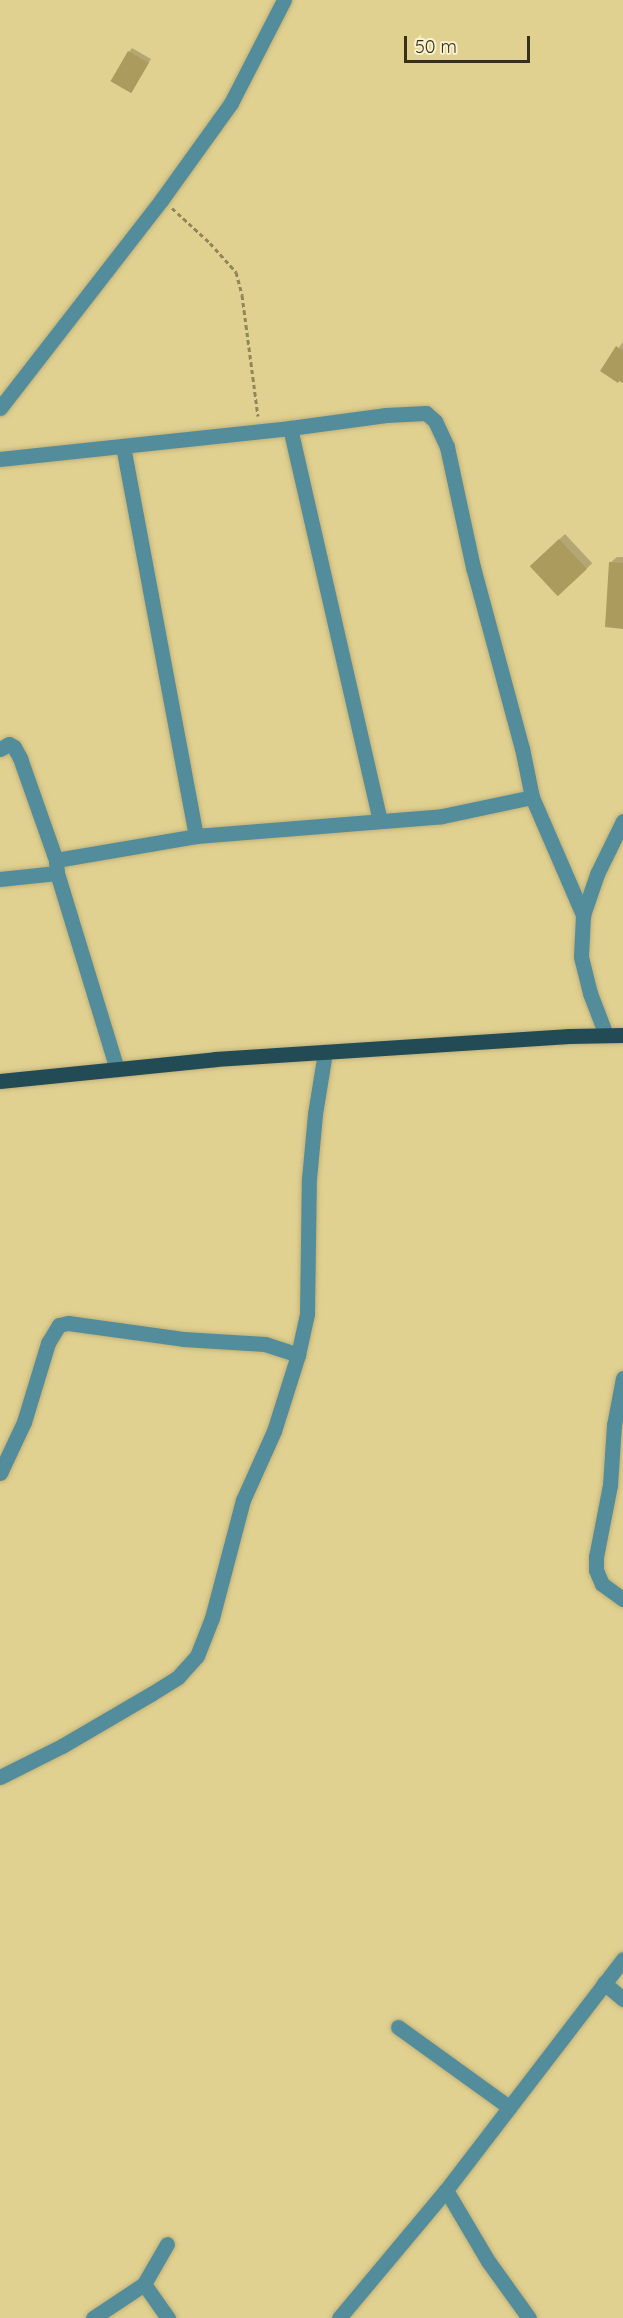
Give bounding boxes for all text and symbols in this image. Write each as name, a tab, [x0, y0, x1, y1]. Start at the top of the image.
scale bar	[407, 24, 533, 62]
text: 50 m	[415, 35, 457, 58]

